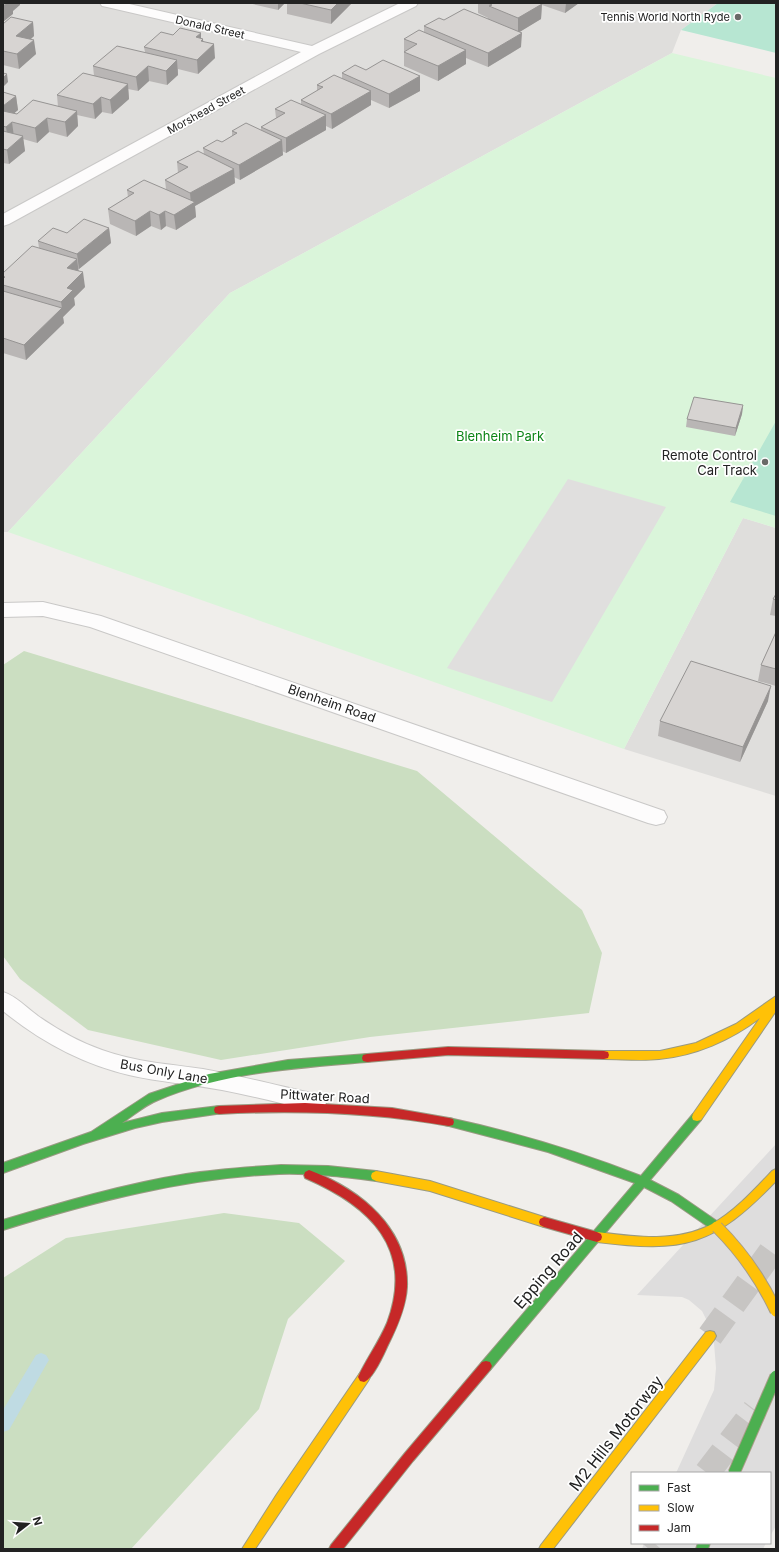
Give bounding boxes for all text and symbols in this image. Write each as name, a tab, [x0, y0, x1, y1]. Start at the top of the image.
place label: Tennis World North Ryde	[601, 10, 730, 24]
street label: Donald Street	[174, 12, 246, 42]
marker: Tennis World North Ryde	[733, 12, 743, 22]
street label: Morshead Street	[165, 83, 248, 137]
park label: Blenheim Park	[456, 428, 544, 444]
place label: Remote Control Car Track	[662, 447, 757, 478]
marker: Remote Control Car Track	[760, 457, 770, 467]
street label: Blenheim Road	[286, 681, 378, 725]
street label: Bus Only Lane	[119, 1055, 209, 1087]
street label: Pittwater Road	[280, 1086, 370, 1106]
street label: Epping Road	[509, 1227, 587, 1313]
street label: M2 Hills Motorway	[565, 1371, 667, 1495]
legend	[631, 1472, 771, 1544]
text: Fast	[667, 1480, 691, 1495]
text: Slow	[667, 1500, 695, 1515]
north arrow	[8, 1504, 48, 1544]
text: N	[30, 1515, 45, 1527]
text: Jam	[667, 1520, 691, 1535]

